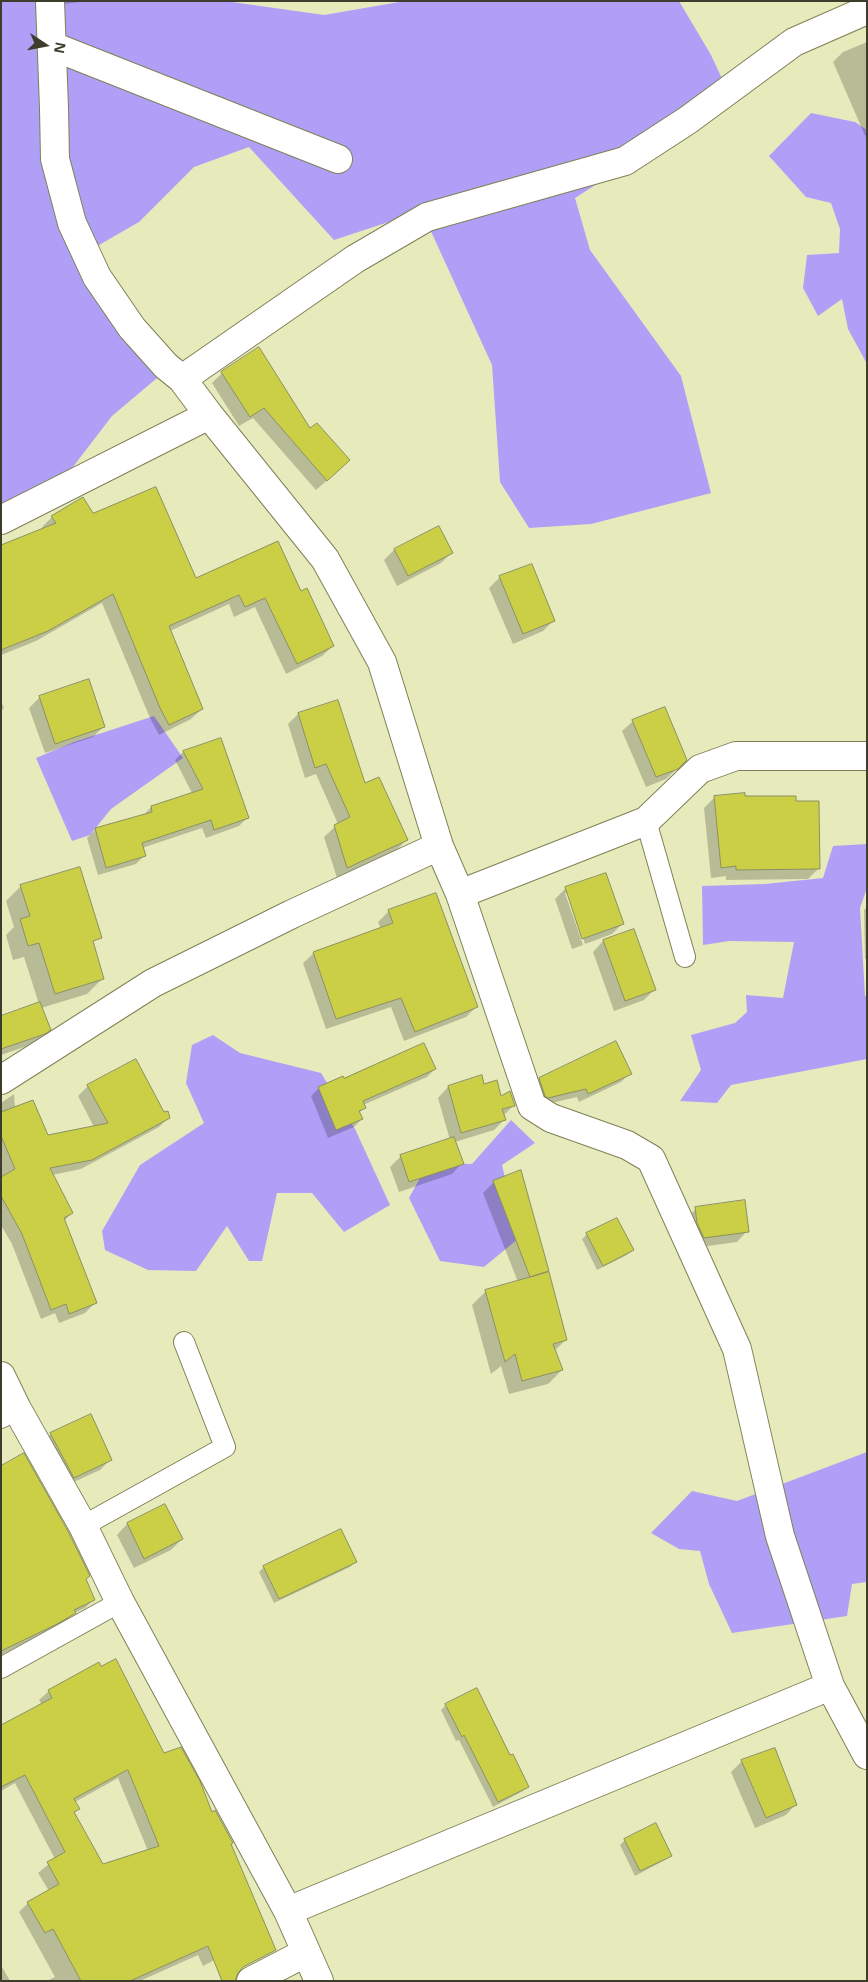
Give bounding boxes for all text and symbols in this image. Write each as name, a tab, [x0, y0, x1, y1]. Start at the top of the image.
north arrow	[20, 20, 70, 70]
text: N	[50, 41, 71, 55]

